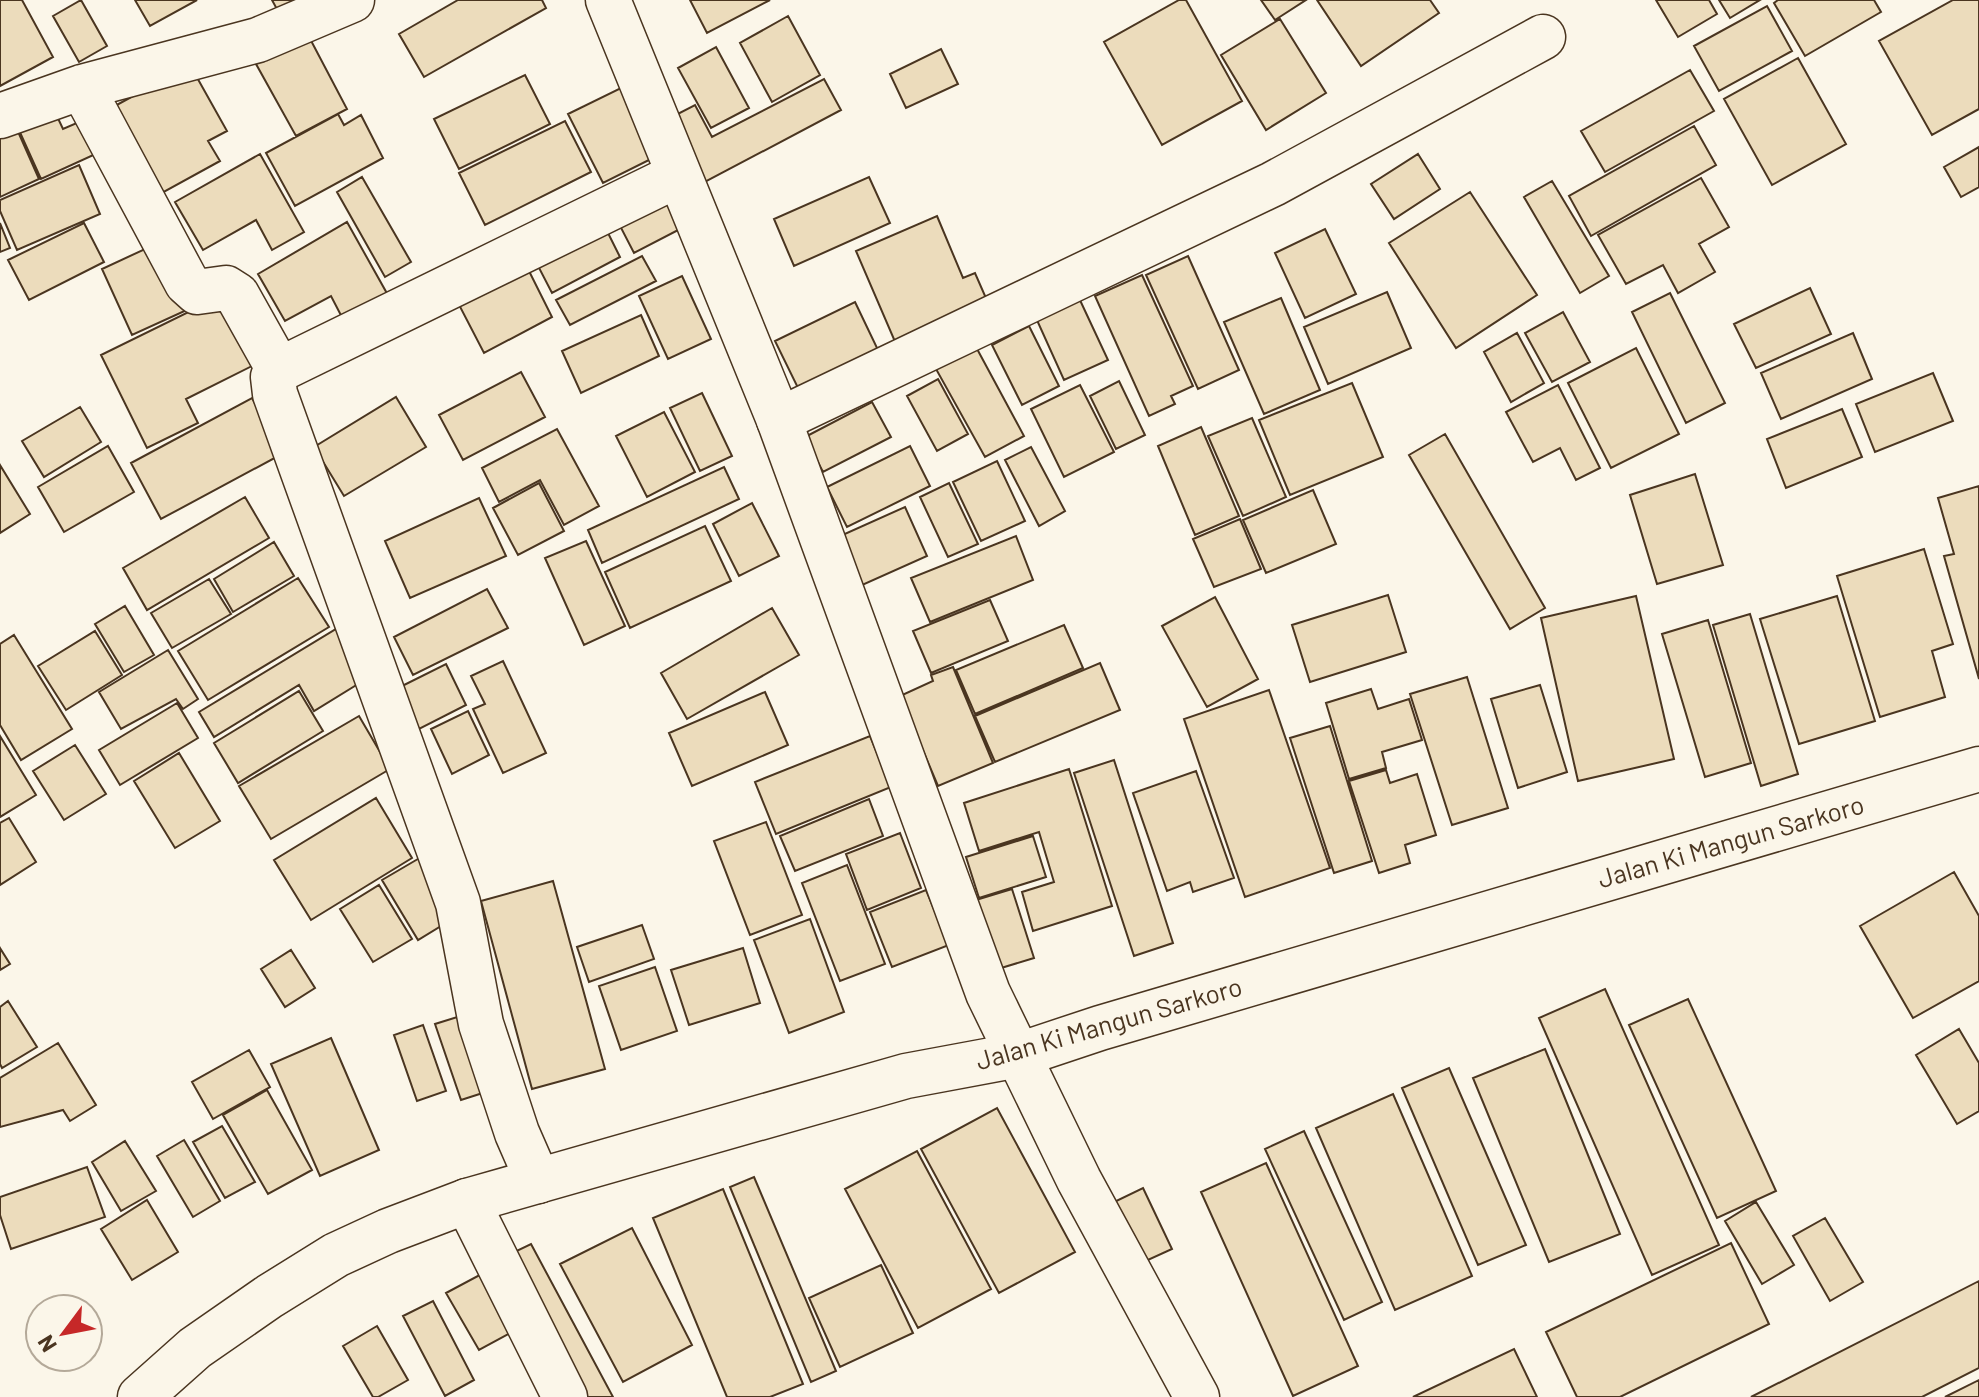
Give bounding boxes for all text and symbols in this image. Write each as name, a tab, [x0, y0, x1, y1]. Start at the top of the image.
street label: Jalan Ki Mangun Sarkoro	[1594, 788, 1867, 893]
street label: Jalan Ki Mangun Sarkoro	[972, 970, 1245, 1075]
north arrow	[24, 1293, 104, 1373]
text: N	[31, 1331, 61, 1357]

